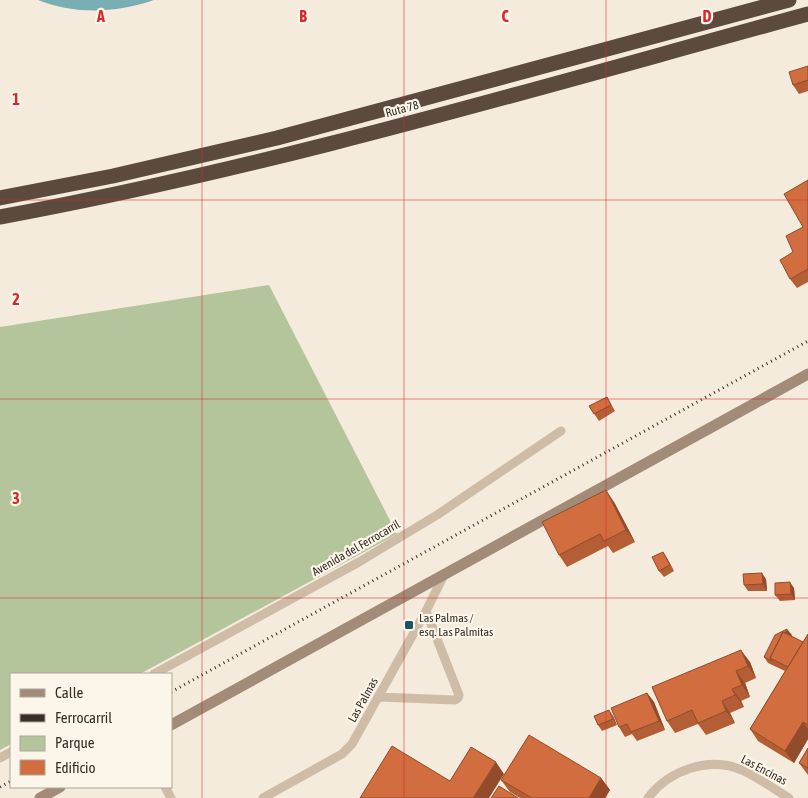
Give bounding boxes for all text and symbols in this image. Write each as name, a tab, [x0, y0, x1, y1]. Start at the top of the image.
text: A	[96, 7, 105, 25]
text: B	[299, 7, 307, 25]
text: C	[501, 7, 509, 25]
text: D	[703, 7, 712, 25]
text: 1	[12, 90, 20, 108]
street label: Ruta 78	[384, 98, 420, 120]
text: 2	[12, 290, 20, 308]
text: 3	[12, 489, 20, 507]
street label: Avenida del Ferrocarril	[309, 517, 403, 579]
place label: Las Palmas / esq. Las Palmitas	[419, 611, 493, 639]
marker: Las Palmas / esq. Las Palmitas	[403, 619, 415, 631]
legend	[10, 673, 172, 788]
street label: Las Palmas	[345, 675, 381, 725]
text: Calle	[55, 684, 84, 701]
text: Ferrocarril	[55, 709, 112, 726]
text: Parque	[55, 734, 95, 751]
street label: Las Encinas	[739, 752, 789, 788]
text: Edificio	[55, 759, 96, 776]

